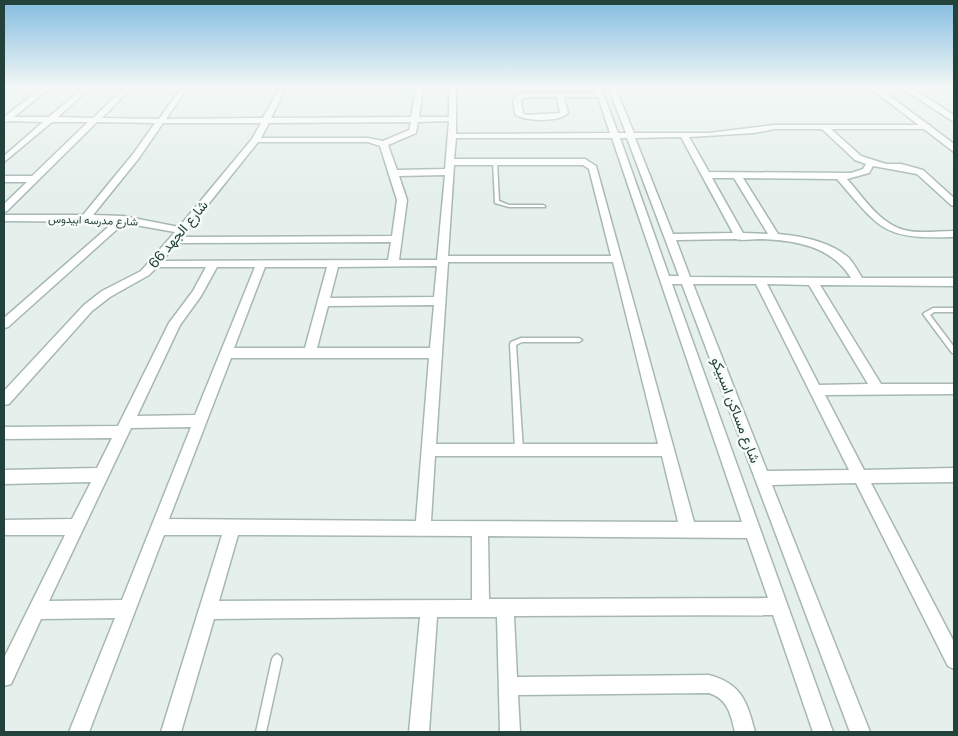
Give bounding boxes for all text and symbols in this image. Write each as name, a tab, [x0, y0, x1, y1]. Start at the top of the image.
street label: شارع الجهد 66	[145, 197, 213, 273]
street label: شارع مدرسه ابيدوس	[48, 212, 138, 230]
street label: شارع مساكن اسبيكو	[706, 355, 764, 466]

